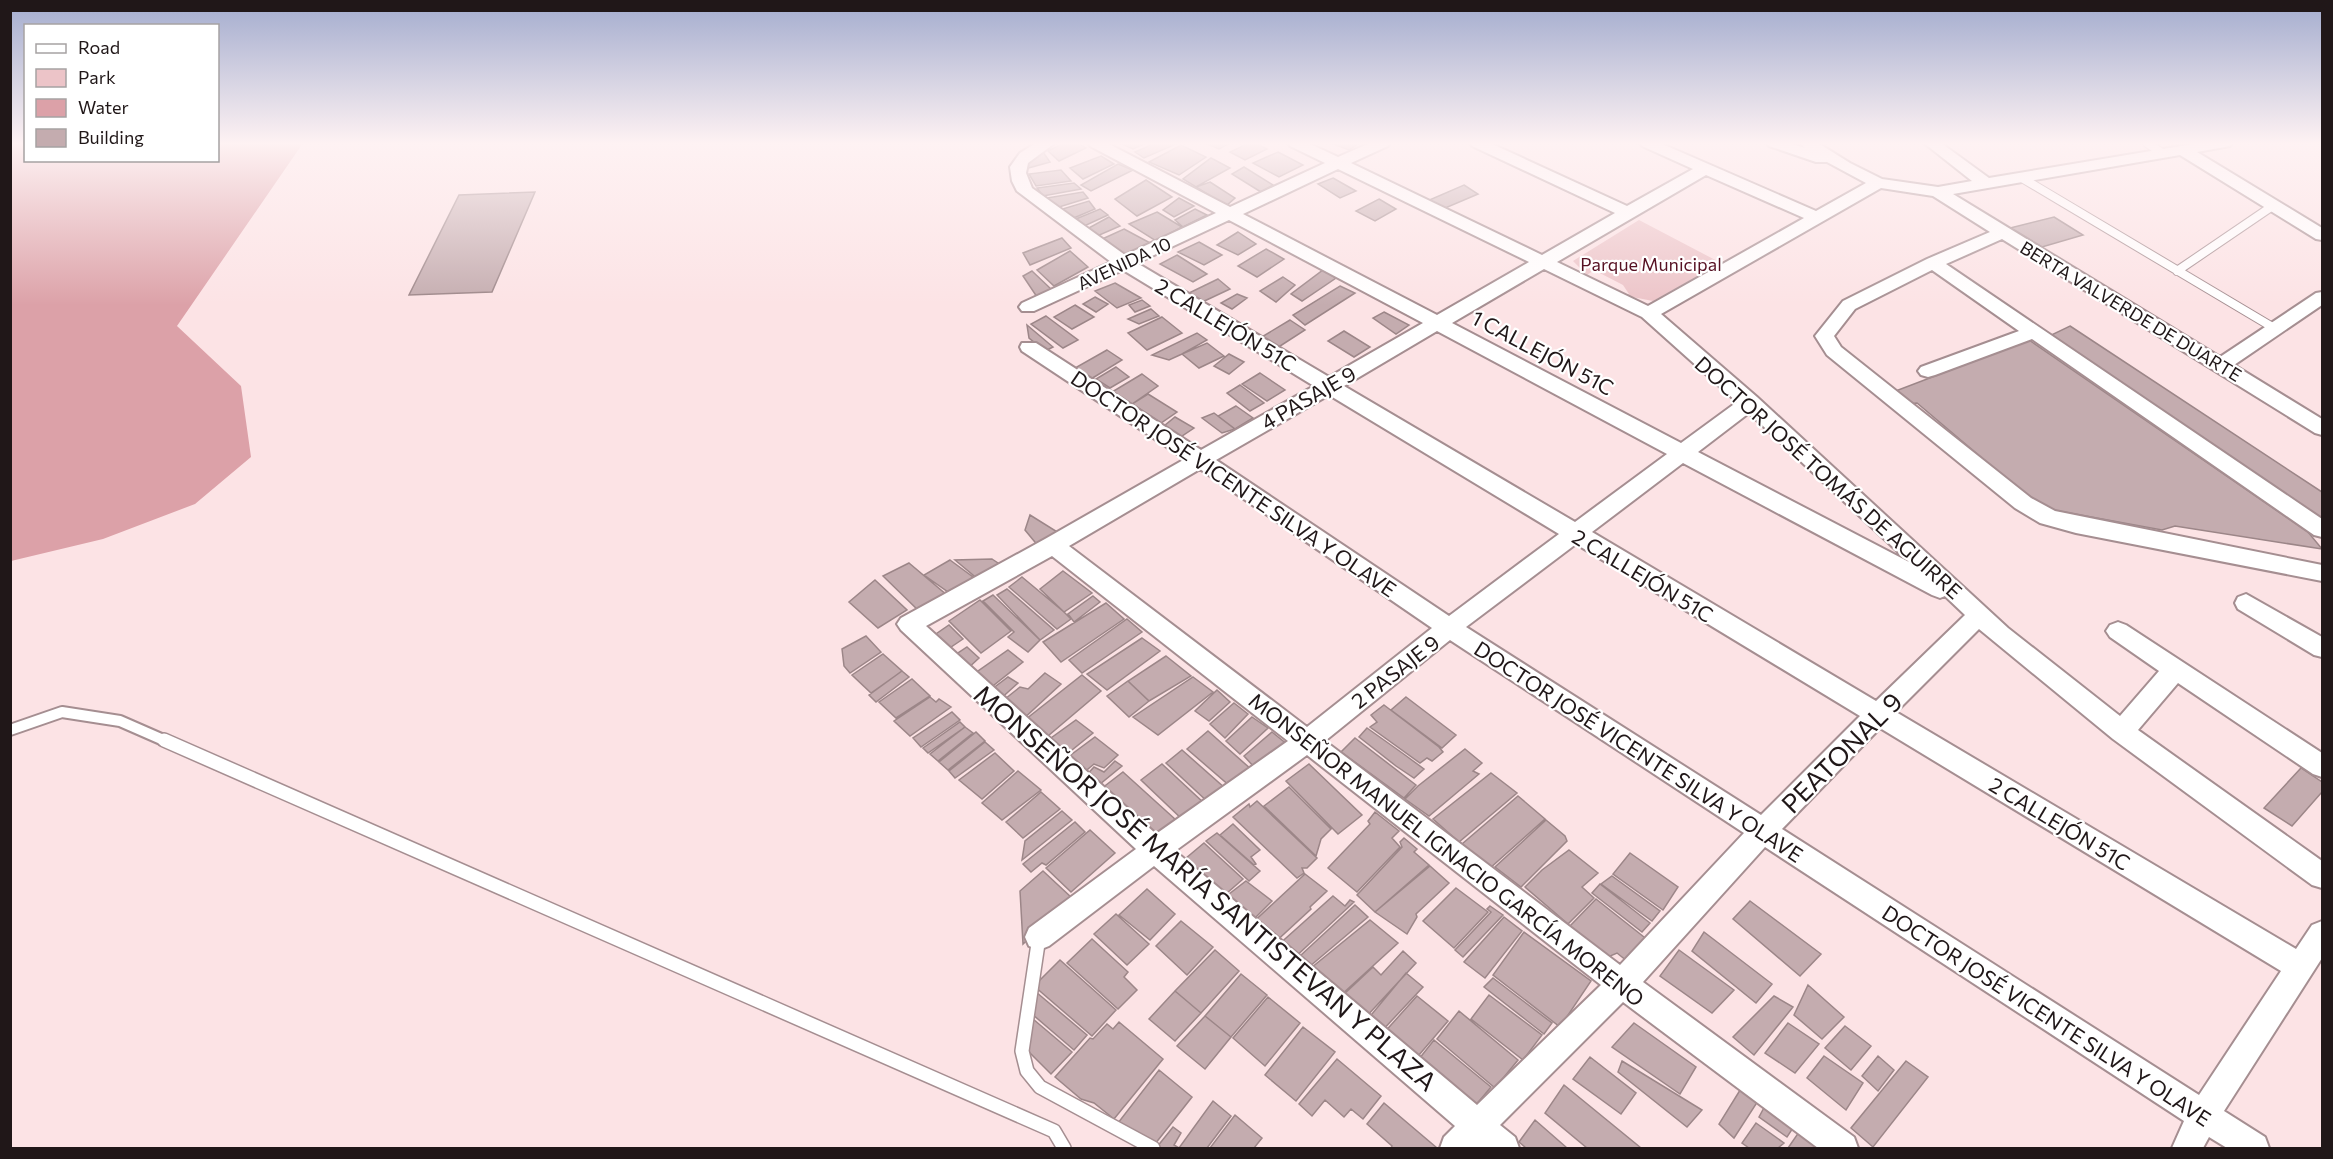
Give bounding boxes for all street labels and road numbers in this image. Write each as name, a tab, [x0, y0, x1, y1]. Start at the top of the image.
street label: AVENIDA 10	[1074, 232, 1174, 294]
street label: BERTA VALVERDE DE DUARTE	[2016, 236, 2246, 386]
street label: 2 CALLEJÓN 51C	[1151, 272, 1301, 376]
street label: 1 CALLEJÓN 51C	[1468, 304, 1618, 400]
street label: DOCTOR JOSÉ TOMÁS DE AGUIRRE	[1690, 350, 1968, 604]
street label: 4 PASAJE 9	[1256, 360, 1360, 434]
street label: DOCTOR JOSÉ VICENTE SILVA Y OLAVE	[1067, 365, 1401, 601]
street label: 2 CALLEJÓN 51C	[1568, 523, 1718, 627]
street label: 2 PASAJE 9	[1346, 629, 1444, 713]
street label: DOCTOR JOSÉ VICENTE SILVA Y OLAVE	[1470, 635, 1808, 867]
street label: MONSEÑOR JOSÉ MARÍA SANTISTEVAN Y PLAZA	[968, 678, 1444, 1096]
street label: PEATONAL 9	[1774, 685, 1908, 819]
street label: MONSEÑOR MANUEL IGNACIO GARCÍA MORENO	[1245, 687, 1649, 1011]
street label: 2 CALLEJÓN 51C	[1985, 771, 2135, 875]
street label: DOCTOR JOSÉ VICENTE SILVA Y OLAVE	[1878, 899, 2216, 1131]

